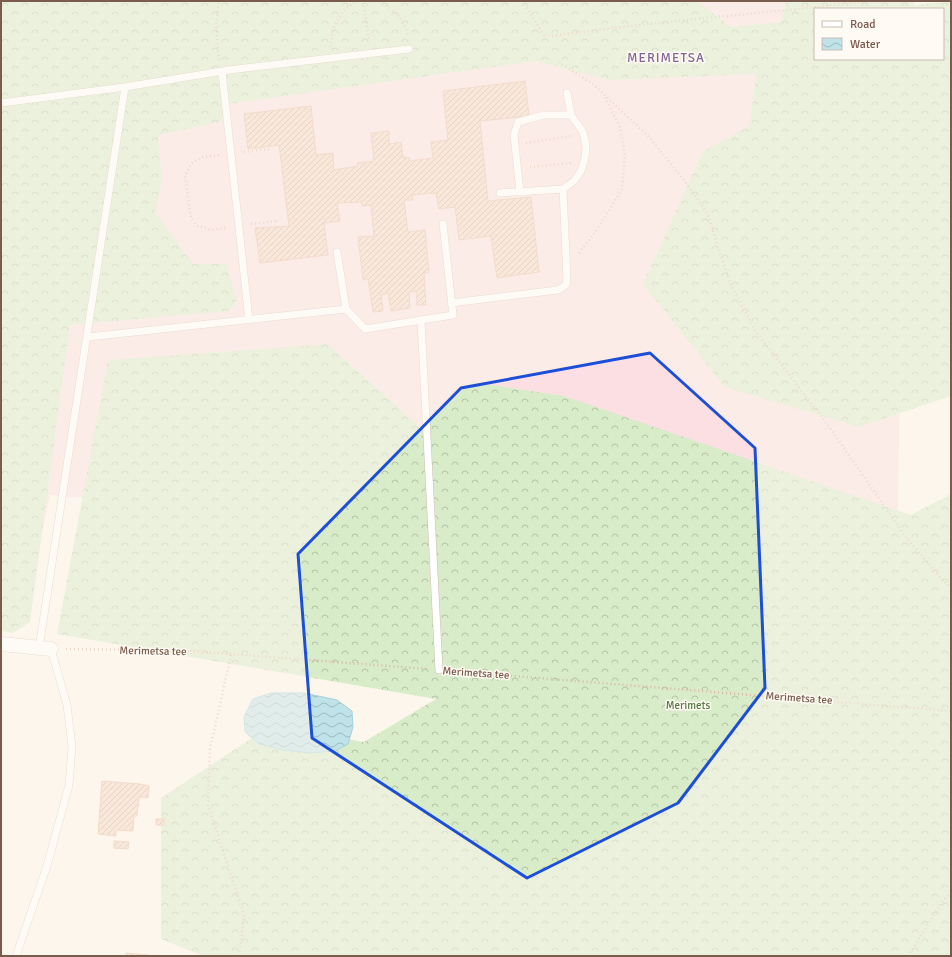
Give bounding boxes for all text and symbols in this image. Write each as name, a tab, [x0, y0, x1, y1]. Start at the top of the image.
legend	[814, 8, 944, 60]
text: Road	[850, 17, 876, 32]
text: Water	[850, 37, 881, 52]
district label: MERIMETSA	[627, 50, 705, 66]
street label: Merimetsa tee	[119, 644, 187, 658]
street label: Merimetsa tee	[442, 664, 510, 682]
street label: Merimetsa tee	[765, 689, 833, 707]
park label: Merimets	[666, 699, 710, 712]

